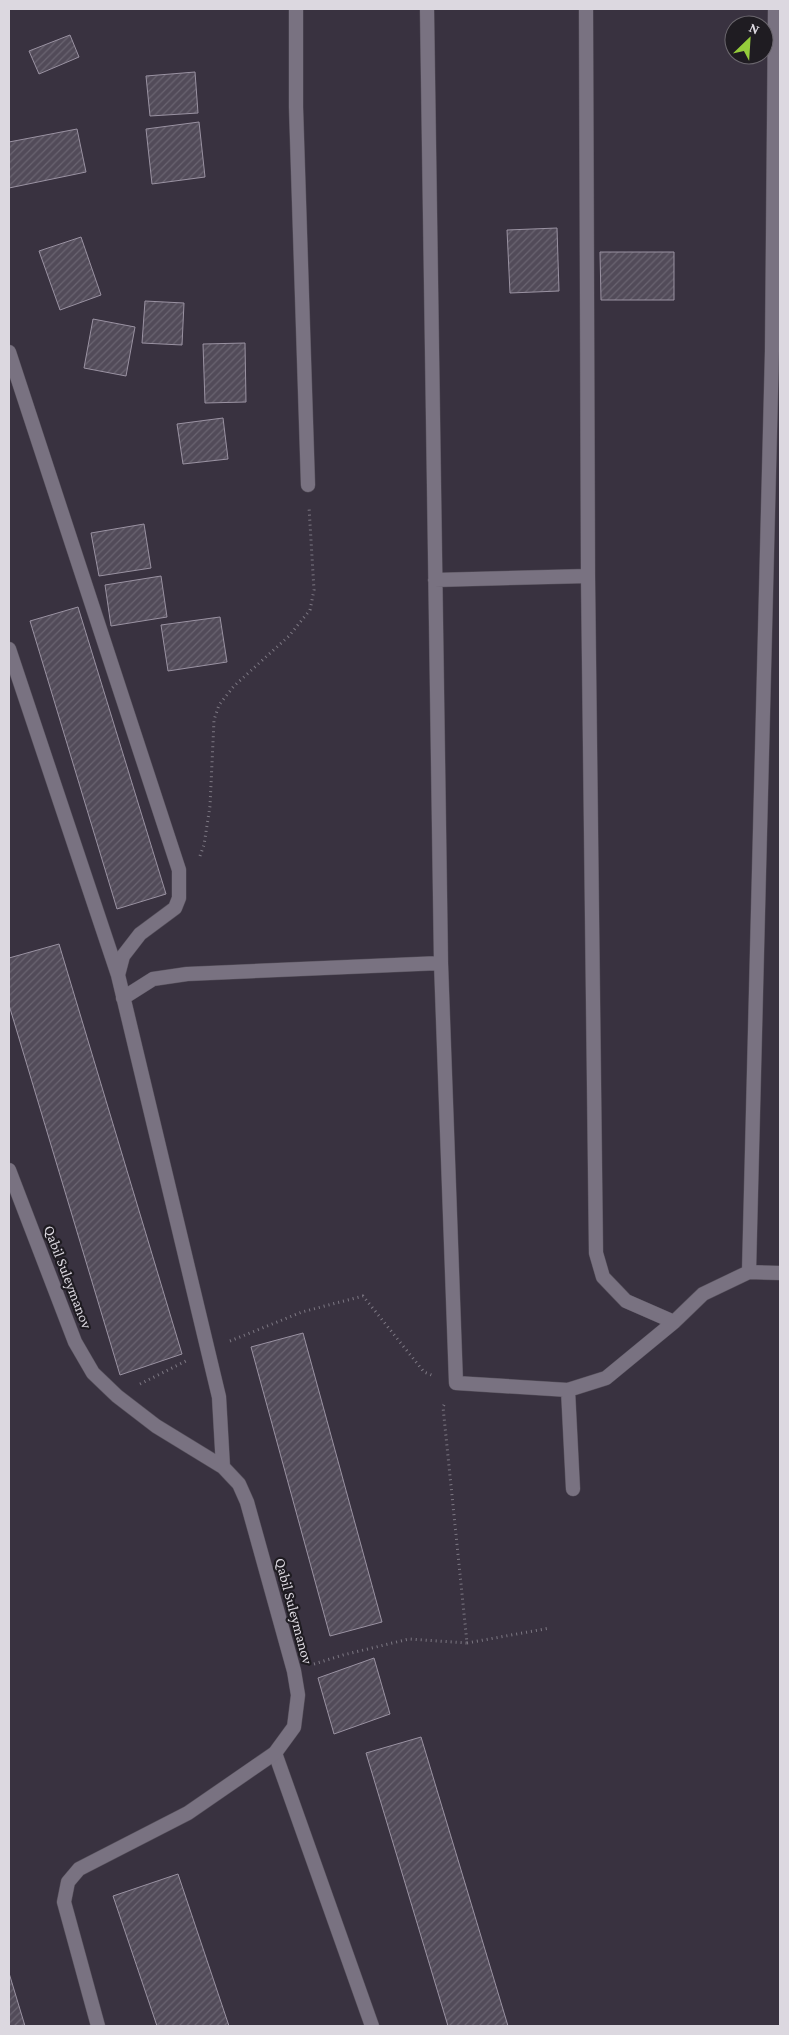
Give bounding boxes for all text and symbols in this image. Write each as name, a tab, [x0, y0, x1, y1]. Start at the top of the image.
north arrow	[724, 15, 774, 65]
text: N	[747, 19, 763, 38]
street label: Qabil Suleymanov	[40, 1223, 95, 1331]
street label: Qabil Suleymanov	[271, 1556, 316, 1666]

